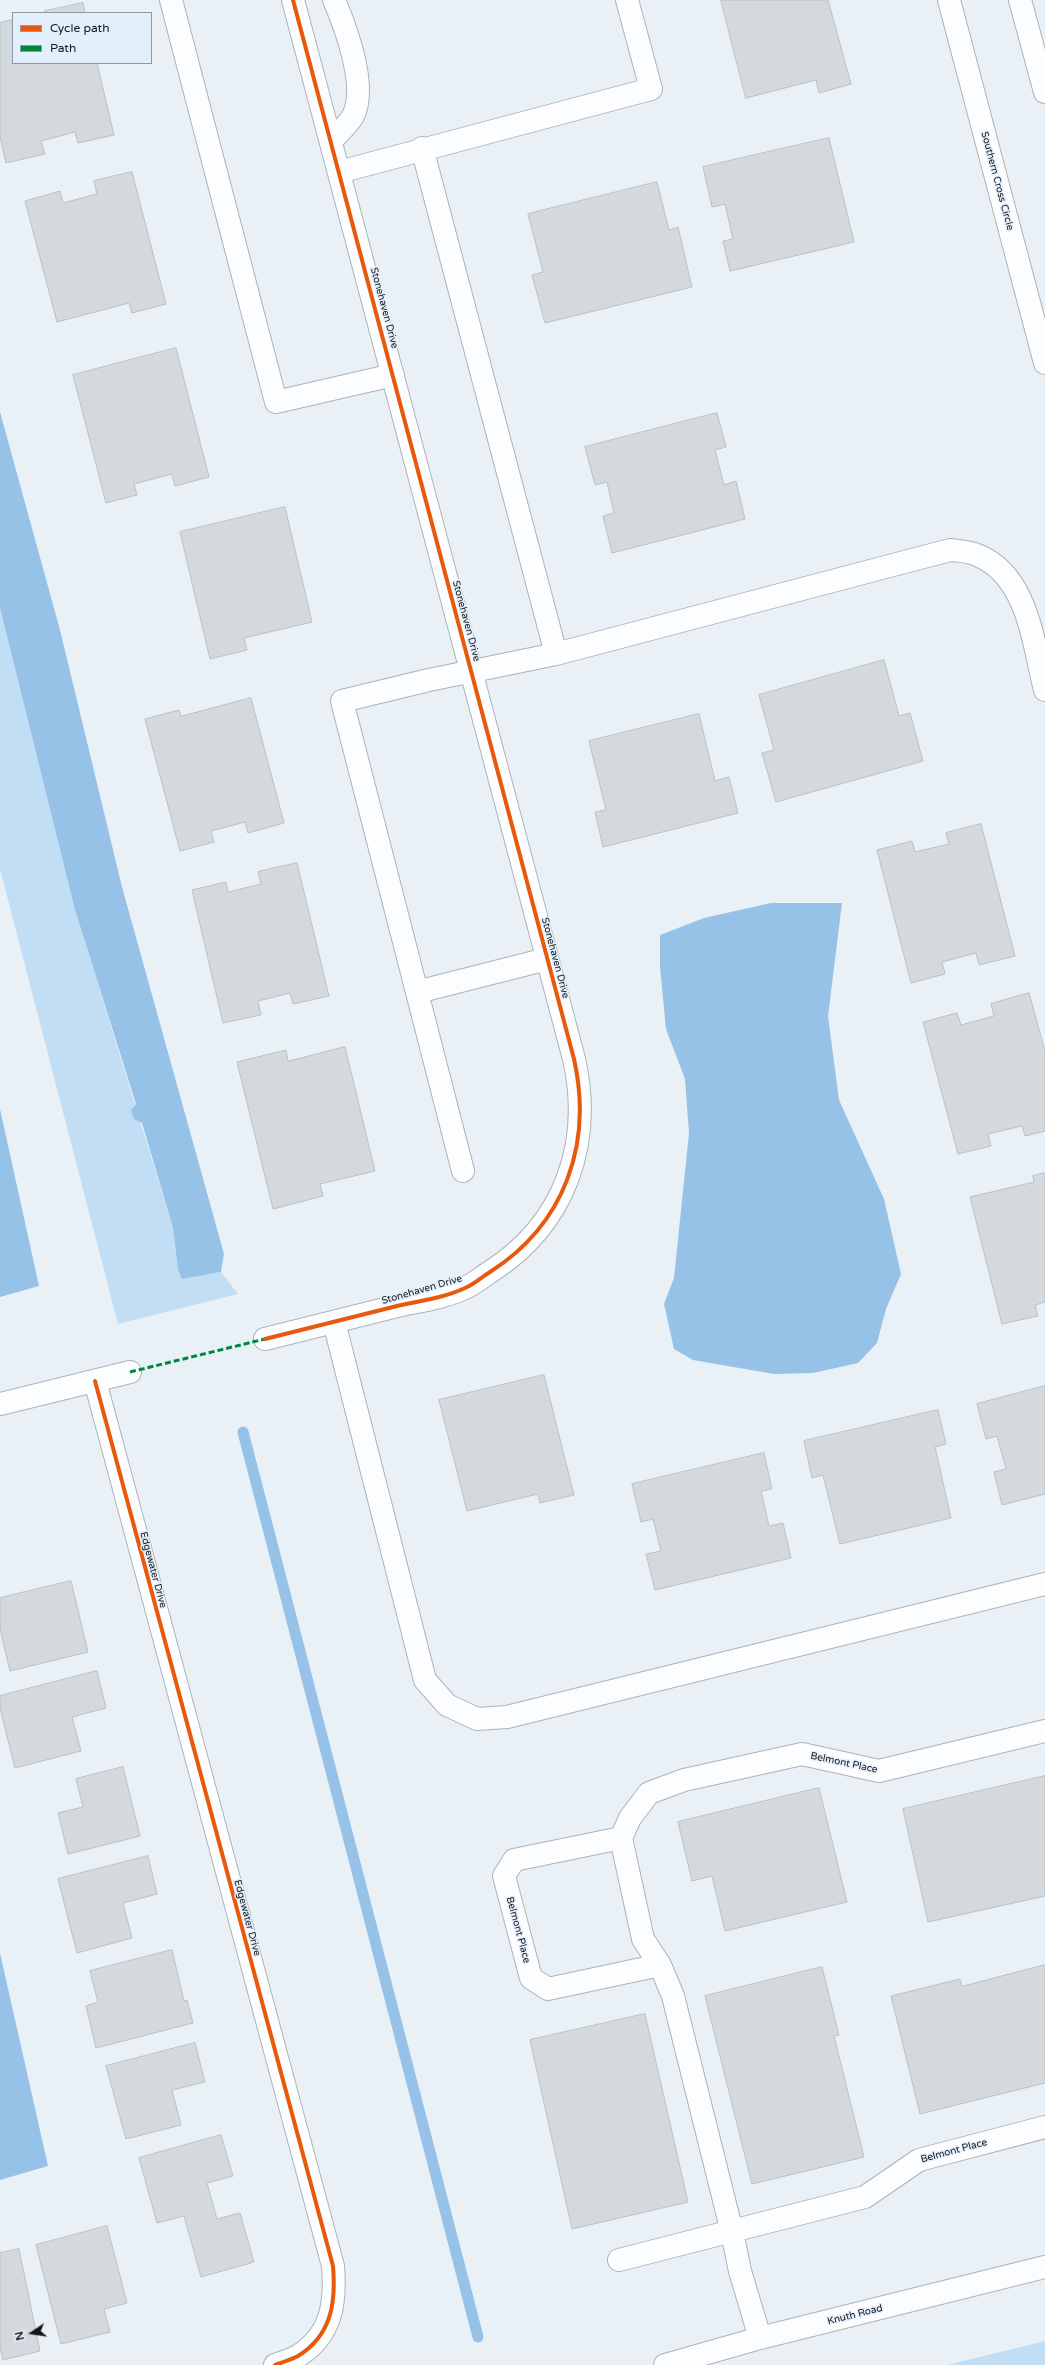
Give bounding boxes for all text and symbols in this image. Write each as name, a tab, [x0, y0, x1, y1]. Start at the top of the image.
legend	[12, 12, 152, 64]
text: Cycle path	[50, 21, 109, 35]
text: Path	[50, 41, 76, 55]
street label: Southern Cross Circle	[978, 130, 1016, 232]
street label: Stonehaven Drive	[367, 266, 401, 350]
street label: Stonehaven Drive	[449, 579, 483, 663]
street label: Stonehaven Drive	[538, 916, 572, 1000]
street label: Stonehaven Drive	[380, 1273, 464, 1307]
street label: Edgewater Drive	[137, 1531, 169, 1609]
street label: Belmont Place	[809, 1750, 879, 1776]
street label: Edgewater Drive	[231, 1879, 263, 1957]
street label: Belmont Place	[503, 1895, 533, 1965]
street label: Belmont Place	[919, 2136, 989, 2166]
street label: Knuth Road	[826, 2302, 884, 2328]
north arrow	[12, 2313, 52, 2353]
text: N	[12, 2330, 27, 2342]

